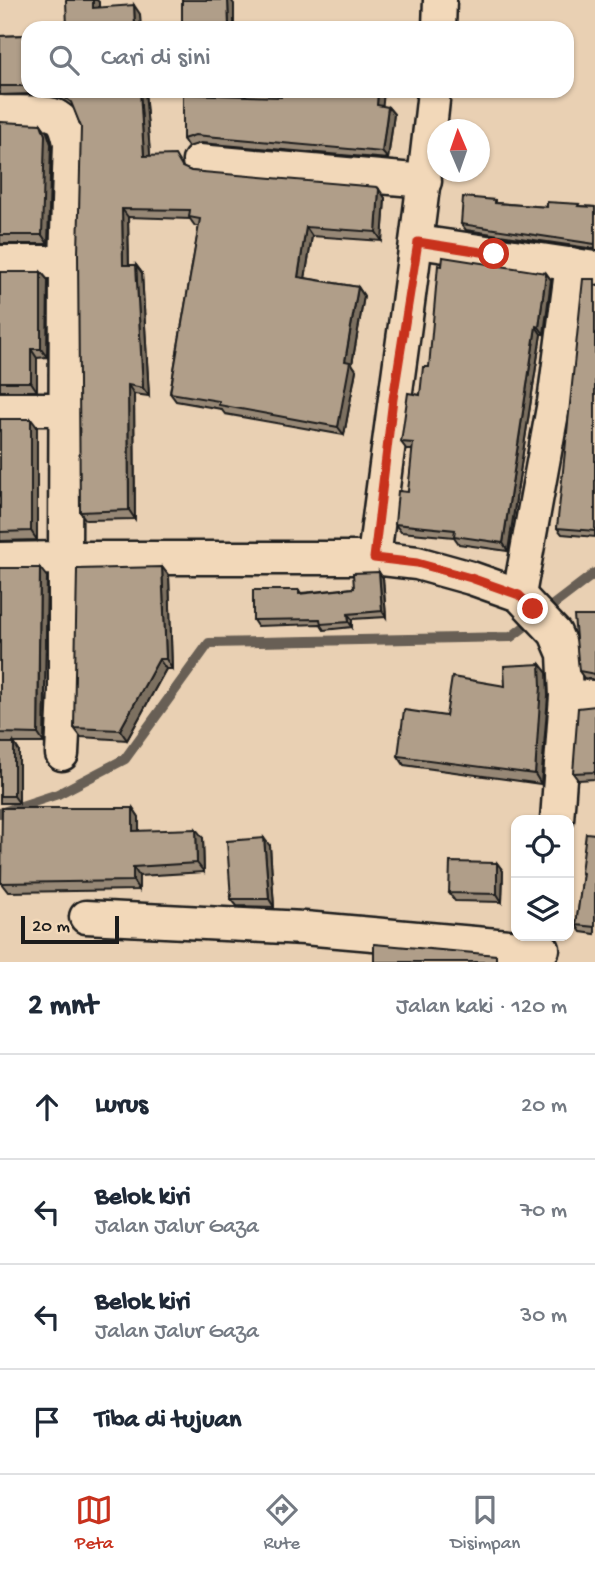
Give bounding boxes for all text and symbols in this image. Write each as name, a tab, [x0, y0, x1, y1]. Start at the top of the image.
search box	[21, 21, 574, 98]
icon: search	[45, 41, 83, 79]
text: Cari di sini	[101, 44, 211, 75]
north arrow	[427, 119, 490, 182]
route start	[478, 238, 509, 269]
route end	[517, 593, 548, 624]
map controls	[511, 815, 574, 941]
button: locate	[511, 815, 574, 878]
button: layers	[511, 878, 574, 941]
scale bar	[21, 913, 119, 945]
text: 20 m	[32, 916, 70, 939]
text: 2 mnt	[28, 990, 98, 1025]
text: Jalan kaki · 120 m	[396, 994, 567, 1021]
icon: ahead	[28, 1088, 66, 1126]
text: Lurus	[95, 1091, 148, 1122]
text: 20 m	[521, 1093, 567, 1120]
text: Belok kiri	[95, 1183, 191, 1214]
icon: left	[28, 1193, 66, 1231]
text: 70 m	[520, 1198, 567, 1225]
text: Jalan Jalur Gaza	[95, 1214, 259, 1241]
text: Belok kiri	[95, 1288, 191, 1319]
icon: left	[28, 1298, 66, 1336]
text: 30 m	[520, 1303, 567, 1330]
text: Jalan Jalur Gaza	[95, 1319, 259, 1346]
icon: arrive	[28, 1403, 66, 1441]
text: Tiba di tujuan	[95, 1406, 241, 1437]
tab: Peta	[75, 1491, 113, 1556]
tab: Rute	[263, 1491, 301, 1556]
tab: Disimpan	[450, 1491, 520, 1556]

